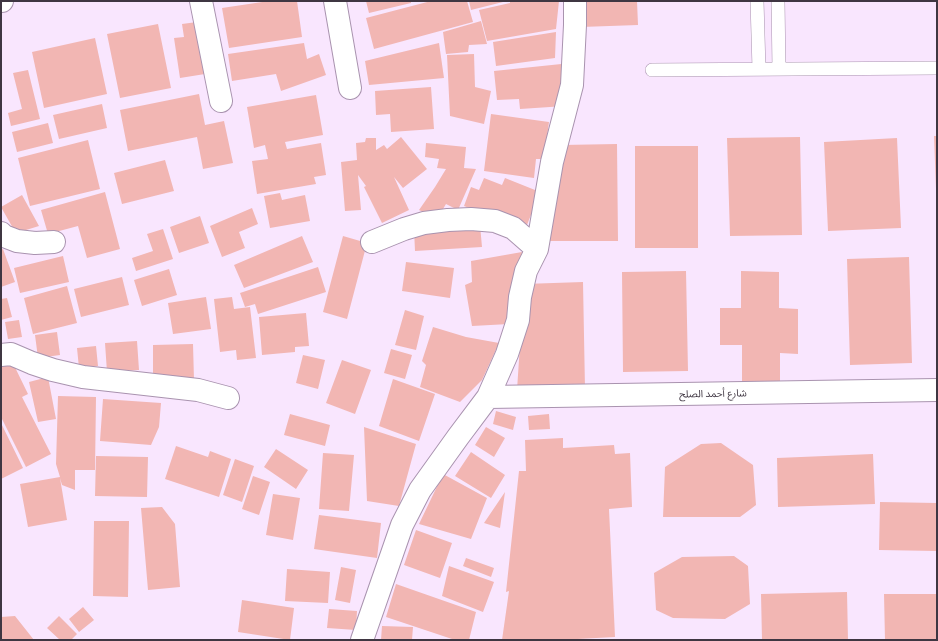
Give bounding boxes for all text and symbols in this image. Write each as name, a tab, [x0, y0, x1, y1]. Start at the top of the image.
street label: شارع أحمد الصلح	[679, 387, 747, 401]

